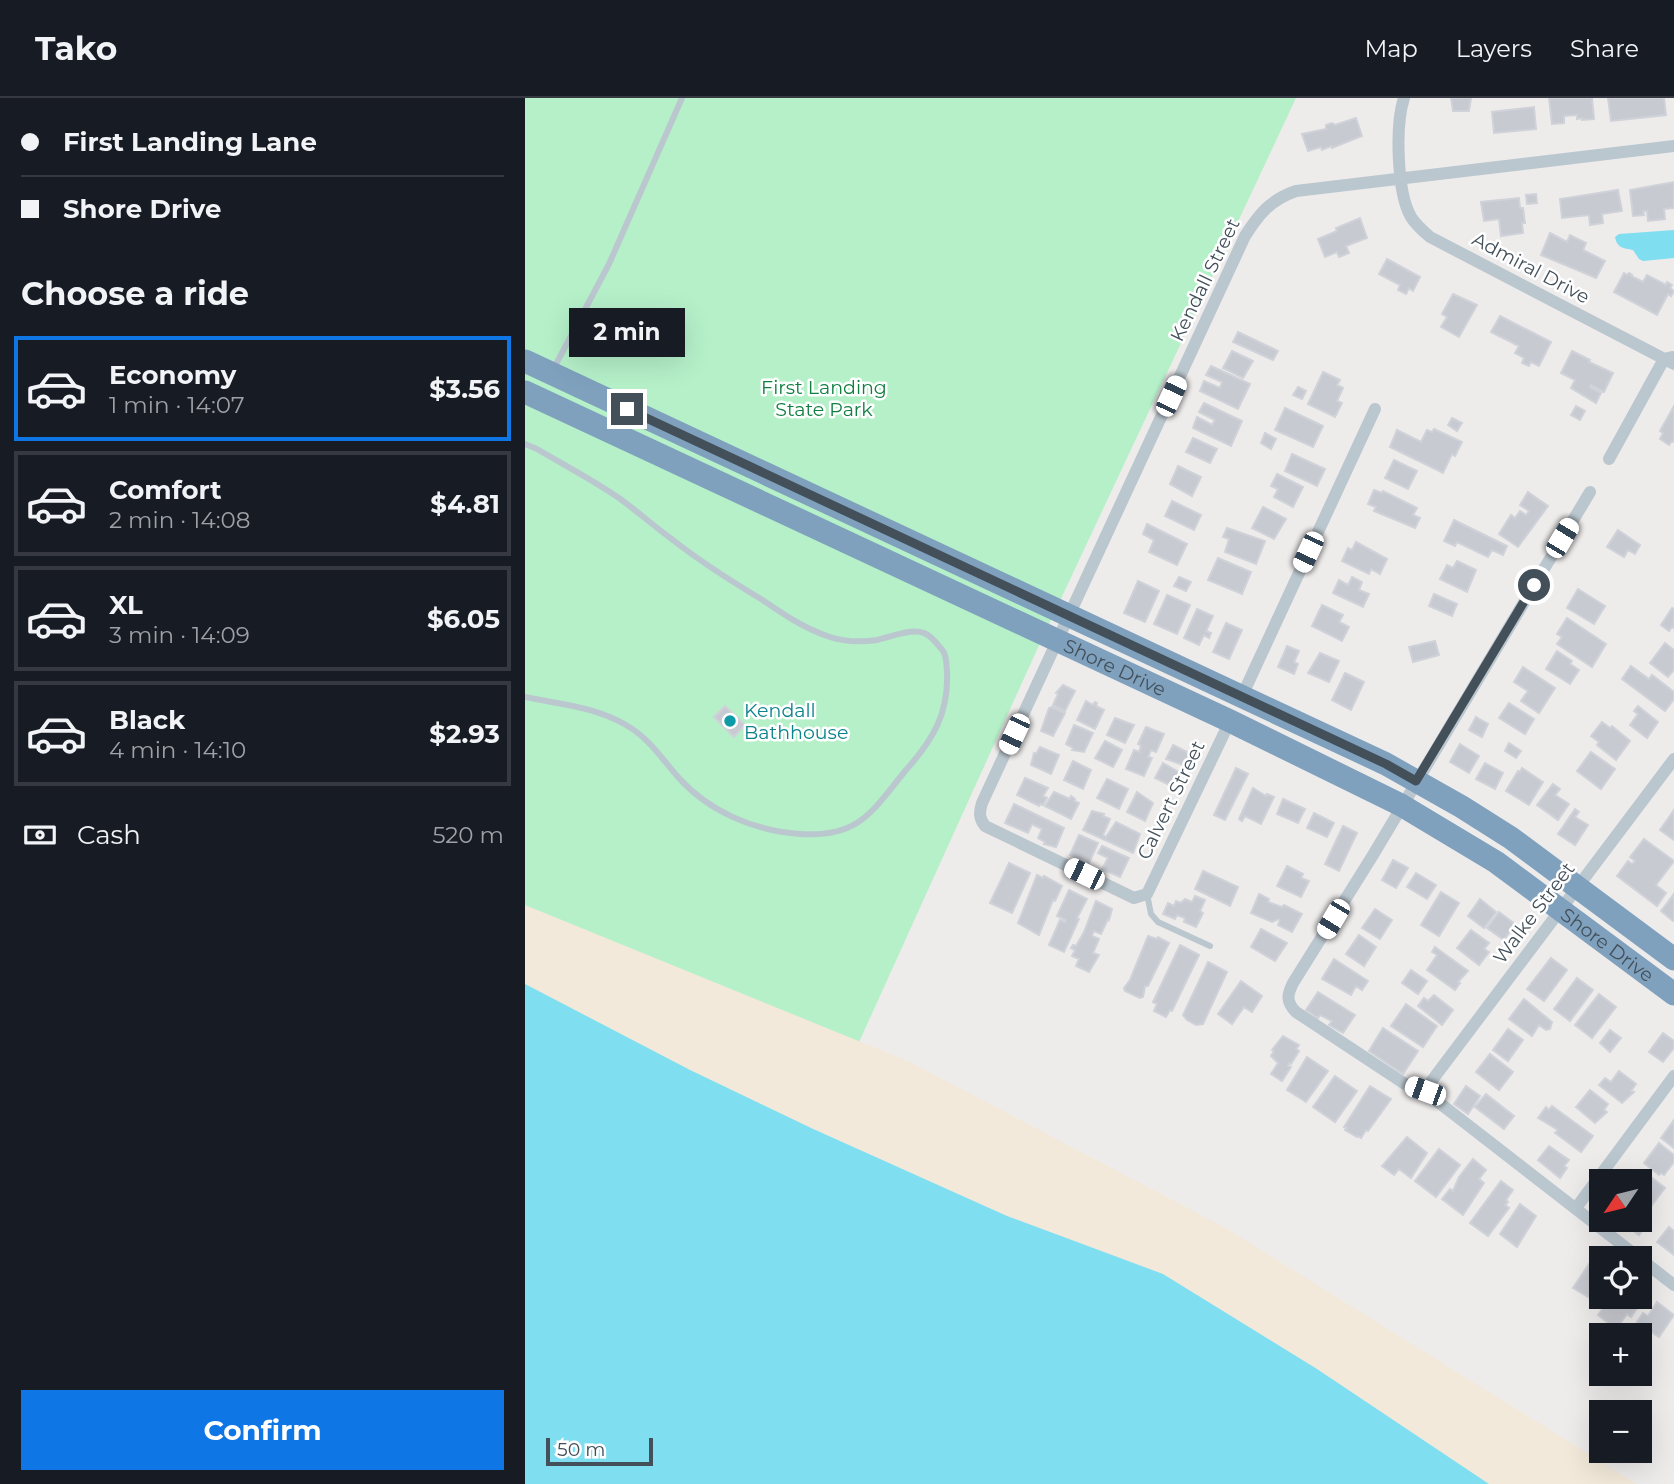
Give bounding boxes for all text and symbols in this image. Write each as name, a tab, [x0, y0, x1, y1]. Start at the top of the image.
text: Tako	[35, 28, 117, 68]
text: Map	[1364, 34, 1418, 63]
text: Layers	[1456, 34, 1532, 63]
text: Share	[1570, 34, 1639, 63]
text: First Landing Lane	[63, 126, 317, 158]
text: Shore Drive	[63, 193, 221, 225]
street label: Kendall Street	[1165, 214, 1245, 345]
street label: Admiral Drive	[1468, 227, 1594, 309]
text: Choose a ride	[21, 274, 249, 313]
callout: 2 min	[569, 308, 685, 356]
text: 2 min	[593, 318, 661, 346]
icon: car	[25, 357, 88, 420]
text: Economy	[109, 359, 236, 391]
text: $3.56	[429, 373, 500, 405]
car	[1153, 373, 1190, 419]
park label: First Landing State Park	[761, 376, 887, 421]
text: 1 min · 14:07	[109, 391, 244, 419]
route end	[611, 393, 643, 425]
icon: car	[25, 472, 88, 535]
text: Comfort	[109, 474, 221, 506]
text: $4.81	[430, 488, 500, 520]
text: 2 min · 14:08	[109, 506, 251, 534]
car	[1543, 515, 1582, 561]
car	[1290, 529, 1327, 575]
route start	[1518, 569, 1550, 601]
icon: car	[25, 587, 88, 650]
text: XL	[109, 589, 143, 621]
text: $6.05	[427, 603, 500, 635]
text: 3 min · 14:09	[109, 621, 250, 649]
street label: Shore Drive	[1060, 634, 1170, 701]
place label: Kendall Bathhouse	[744, 699, 848, 744]
icon: car	[25, 702, 88, 765]
text: Black	[109, 704, 185, 736]
car	[996, 711, 1033, 757]
marker: Kendall Bathhouse	[722, 713, 738, 729]
text: $2.93	[429, 718, 500, 750]
text: 4 min · 14:10	[109, 736, 246, 764]
street label: Calvert Street	[1132, 737, 1210, 863]
icon: cash	[21, 816, 59, 854]
text: Cash	[77, 819, 141, 851]
text: 520 m	[432, 821, 504, 849]
car	[1061, 855, 1108, 893]
street label: Walke Street	[1488, 857, 1580, 968]
car	[1314, 896, 1353, 942]
street label: Shore Drive	[1556, 903, 1658, 987]
car	[1402, 1074, 1449, 1108]
north arrow	[1589, 1169, 1652, 1232]
map controls	[1589, 1169, 1652, 1463]
button: locate	[1589, 1246, 1652, 1309]
button: +	[1589, 1323, 1652, 1386]
button: Confirm	[21, 1390, 504, 1470]
button: −	[1589, 1400, 1652, 1463]
scale bar	[546, 1435, 653, 1467]
text: 50 m	[557, 1438, 605, 1461]

